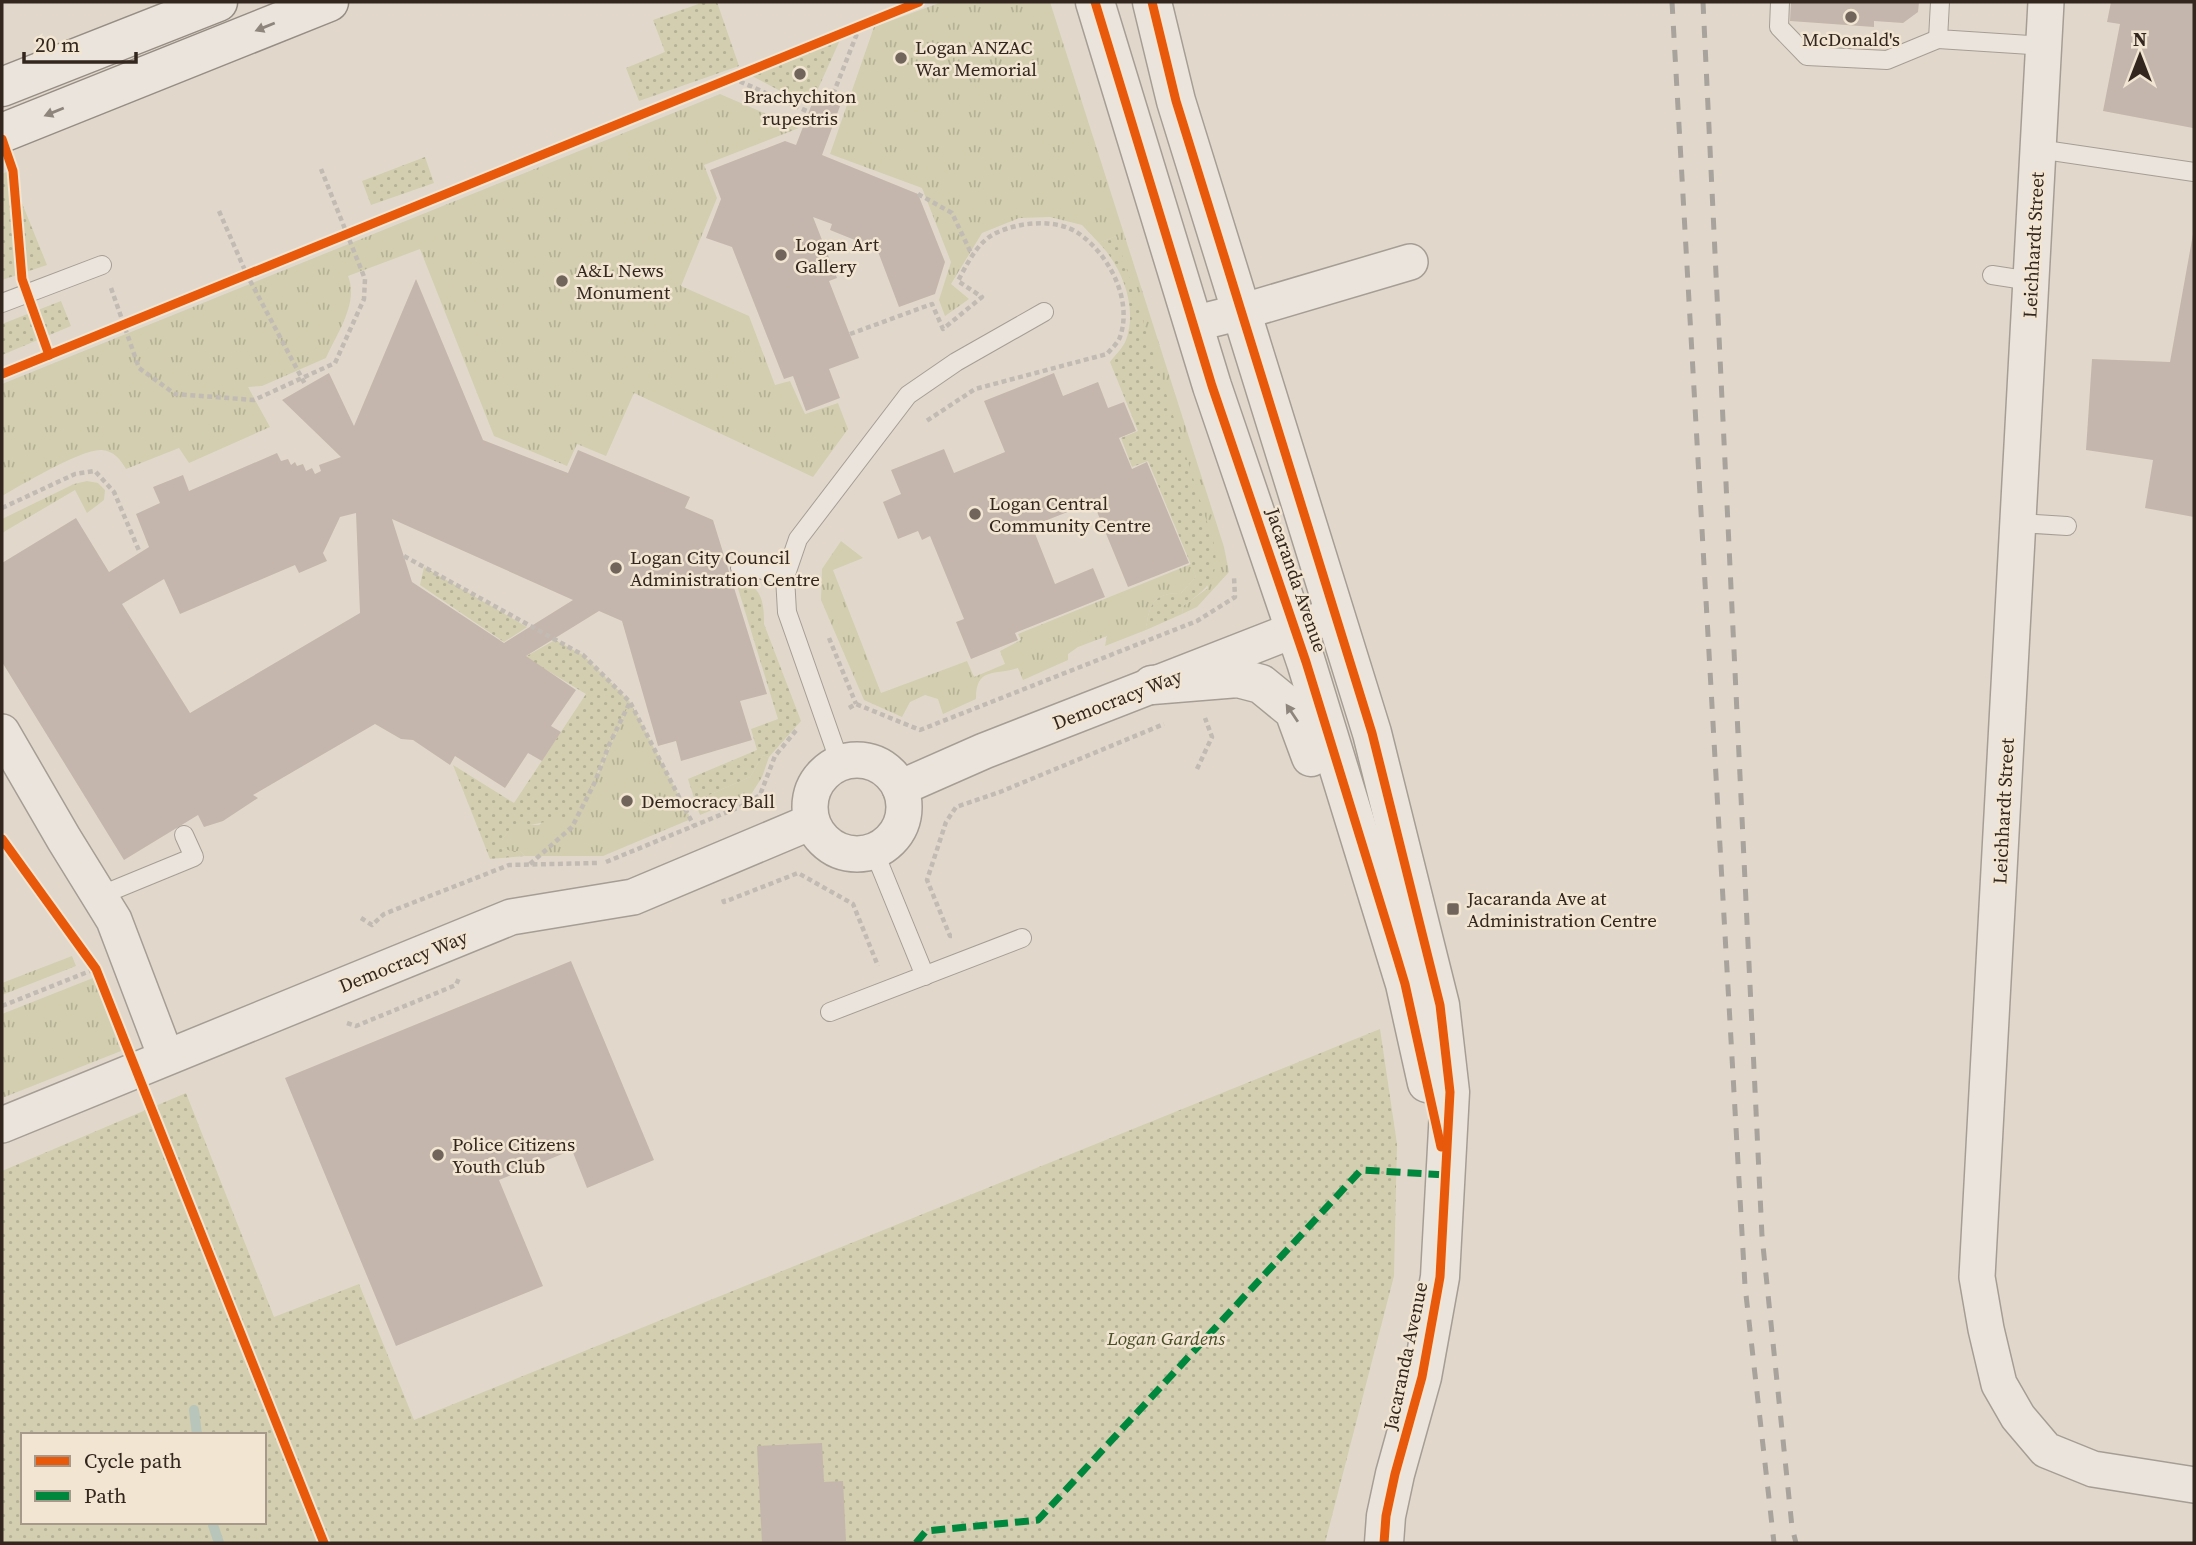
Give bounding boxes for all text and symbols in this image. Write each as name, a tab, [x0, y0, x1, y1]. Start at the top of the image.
marker: McDonald's	[1843, 9, 1859, 25]
scale bar	[24, 21, 136, 65]
one-way arrow	[255, 21, 276, 32]
north arrow	[2105, 21, 2175, 91]
place label: McDonald's	[1802, 26, 1900, 52]
text: N	[2133, 26, 2147, 52]
text: 20 m	[35, 30, 80, 59]
place label: Logan ANZAC War Memorial	[915, 34, 1037, 82]
marker: Logan ANZAC War Memorial	[893, 50, 909, 66]
marker: Brachychiton rupestris	[792, 66, 808, 82]
place label: Brachychiton rupestris	[744, 83, 856, 131]
one-way arrow	[44, 107, 65, 118]
street label: Leichhardt Street	[2016, 170, 2050, 319]
place label: Logan Art Gallery	[795, 231, 880, 279]
marker: Logan Art Gallery	[773, 247, 789, 263]
place label: A&L News Monument	[576, 257, 671, 305]
marker: A&L News Monument	[554, 273, 570, 289]
place label: Logan Central Community Centre	[989, 490, 1151, 538]
street label: Jacaranda Avenue	[1260, 503, 1334, 656]
marker: Logan Central Community Centre	[967, 506, 983, 522]
place label: Logan City Council Administration Centre	[630, 544, 820, 592]
marker: Logan City Council Administration Centre	[608, 560, 624, 576]
street label: Democracy Way	[1049, 662, 1186, 736]
one-way arrow	[1286, 704, 1300, 723]
street label: Leichhardt Street	[1986, 736, 2020, 885]
place label: Democracy Ball	[641, 788, 775, 814]
marker: Democracy Ball	[619, 793, 635, 809]
place label: Jacaranda Ave at Administration Centre	[1466, 885, 1657, 933]
marker: Jacaranda Ave at Administration Centre	[1445, 901, 1461, 917]
street label: Democracy Way	[335, 923, 471, 999]
place label: Police Citizens Youth Club	[452, 1131, 575, 1179]
marker: Police Citizens Youth Club	[430, 1147, 446, 1163]
street label: Jacaranda Avenue	[1376, 1279, 1433, 1434]
park label: Logan Gardens	[1106, 1325, 1225, 1351]
legend	[21, 1433, 266, 1524]
text: Cycle path	[84, 1446, 182, 1475]
text: Path	[84, 1481, 127, 1510]

